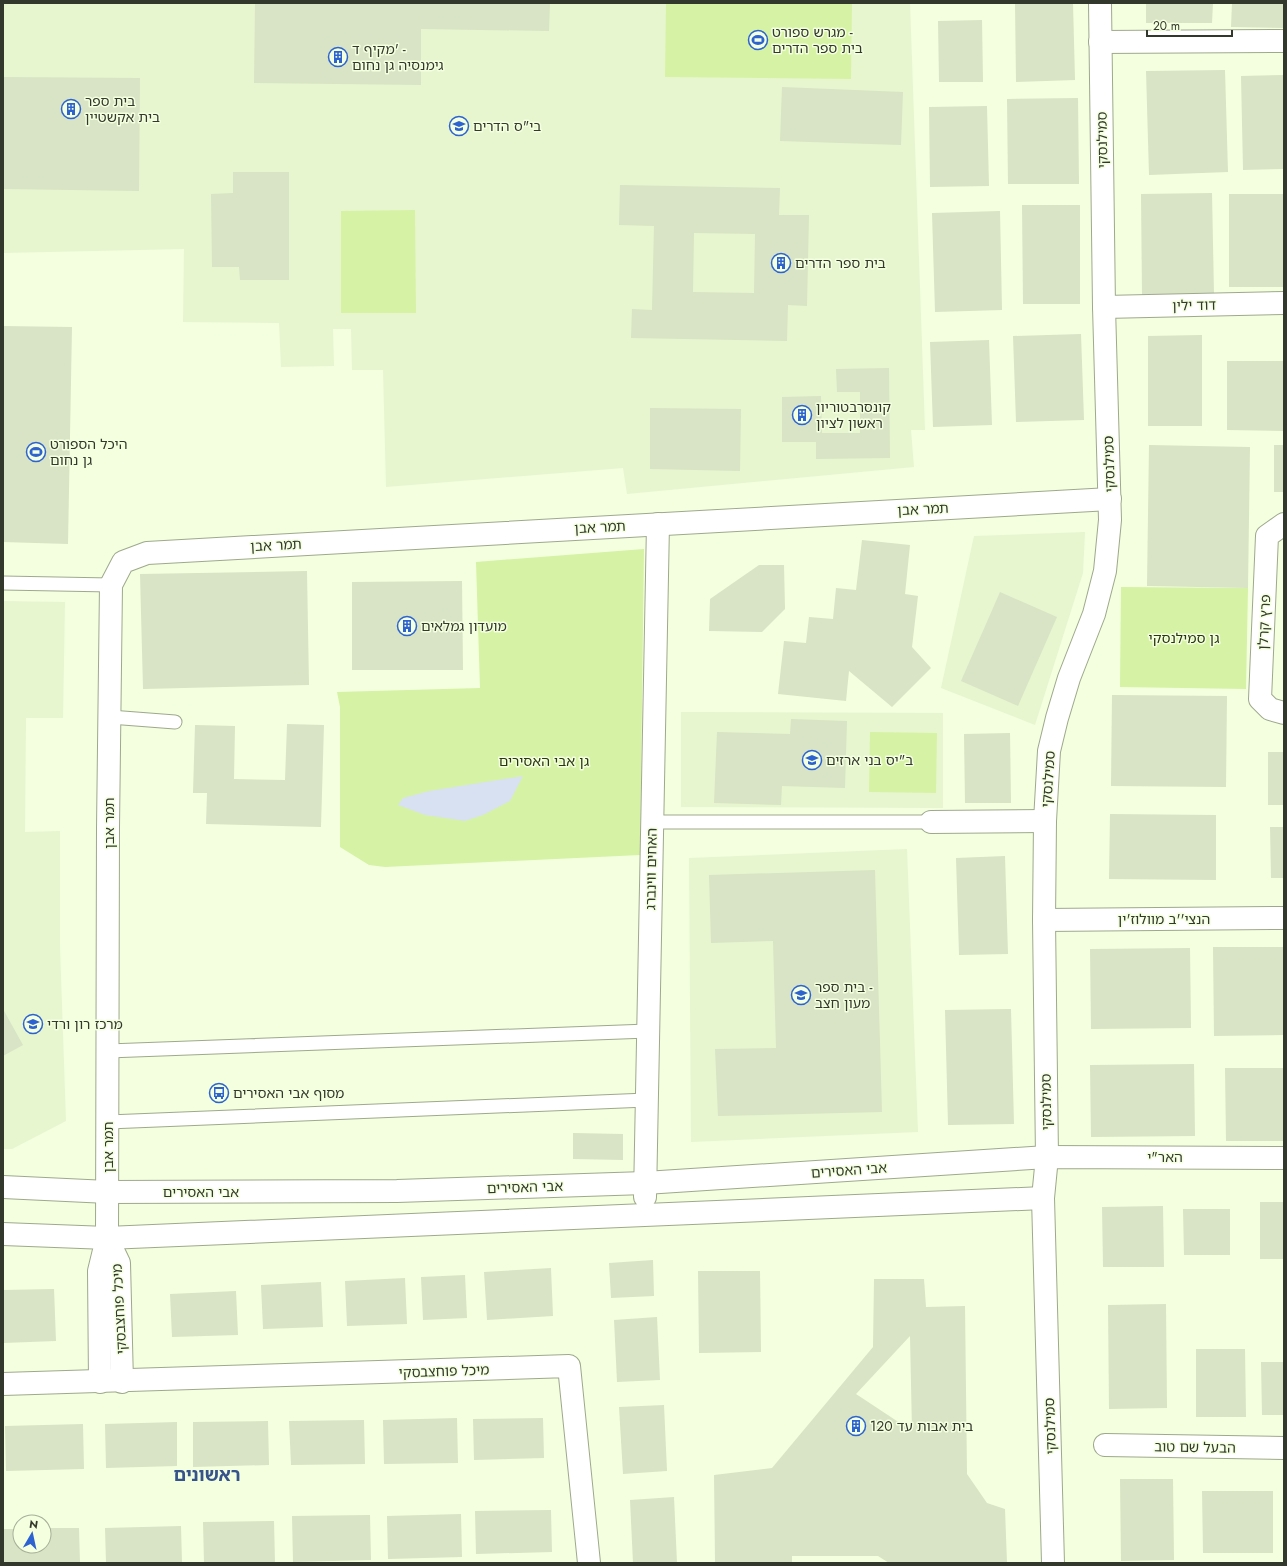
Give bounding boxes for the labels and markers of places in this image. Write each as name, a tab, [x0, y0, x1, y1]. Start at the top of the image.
place label: מגרש ספורט - בית ספר הדרים	[772, 22, 863, 58]
sports icon: מגרש ספורט - בית ספר הדרים	[747, 29, 769, 51]
place label: מקיף ד' - גימנסיה גן נחום	[352, 39, 443, 75]
building icon: מקיף ד' - גימנסיה גן נחום	[327, 46, 349, 68]
place label: בית ספר בית אקשטיין	[85, 91, 160, 127]
building icon: בית ספר בית אקשטיין	[60, 98, 82, 120]
school or university icon: בי"ס הדרים	[448, 115, 470, 137]
place label: בי"ס הדרים	[473, 116, 541, 136]
building icon: בית ספר הדרים	[770, 252, 792, 274]
place label: בית ספר הדרים	[795, 253, 886, 273]
place label: קונסרבטוריון ראשון לציון	[816, 397, 891, 433]
building icon: קונסרבטוריון ראשון לציון	[791, 404, 813, 426]
place label: היכל הספורט גן נחום	[50, 434, 128, 470]
sports icon: היכל הספורט גן נחום	[25, 441, 47, 463]
building icon: מועדון גמלאים	[396, 615, 418, 637]
place label: מועדון גמלאים	[421, 616, 507, 636]
school or university icon: ב"יס בני ארזים	[801, 749, 823, 771]
place label: ב"יס בני ארזים	[826, 750, 913, 770]
place label: בית ספר - מעון חצב	[815, 977, 872, 1013]
school or university icon: בית ספר - מעון חצב	[790, 984, 812, 1006]
school or university icon: מרכז רון ורדי	[22, 1013, 44, 1035]
place label: מרכז רון ורדי	[47, 1014, 123, 1034]
bus stop icon: מסוף אבי האסירים	[208, 1082, 230, 1104]
place label: מסוף אבי האסירים	[233, 1083, 344, 1103]
building icon: בית אבות עד 120	[845, 1415, 867, 1437]
place label: בית אבות עד 120	[870, 1416, 973, 1436]

